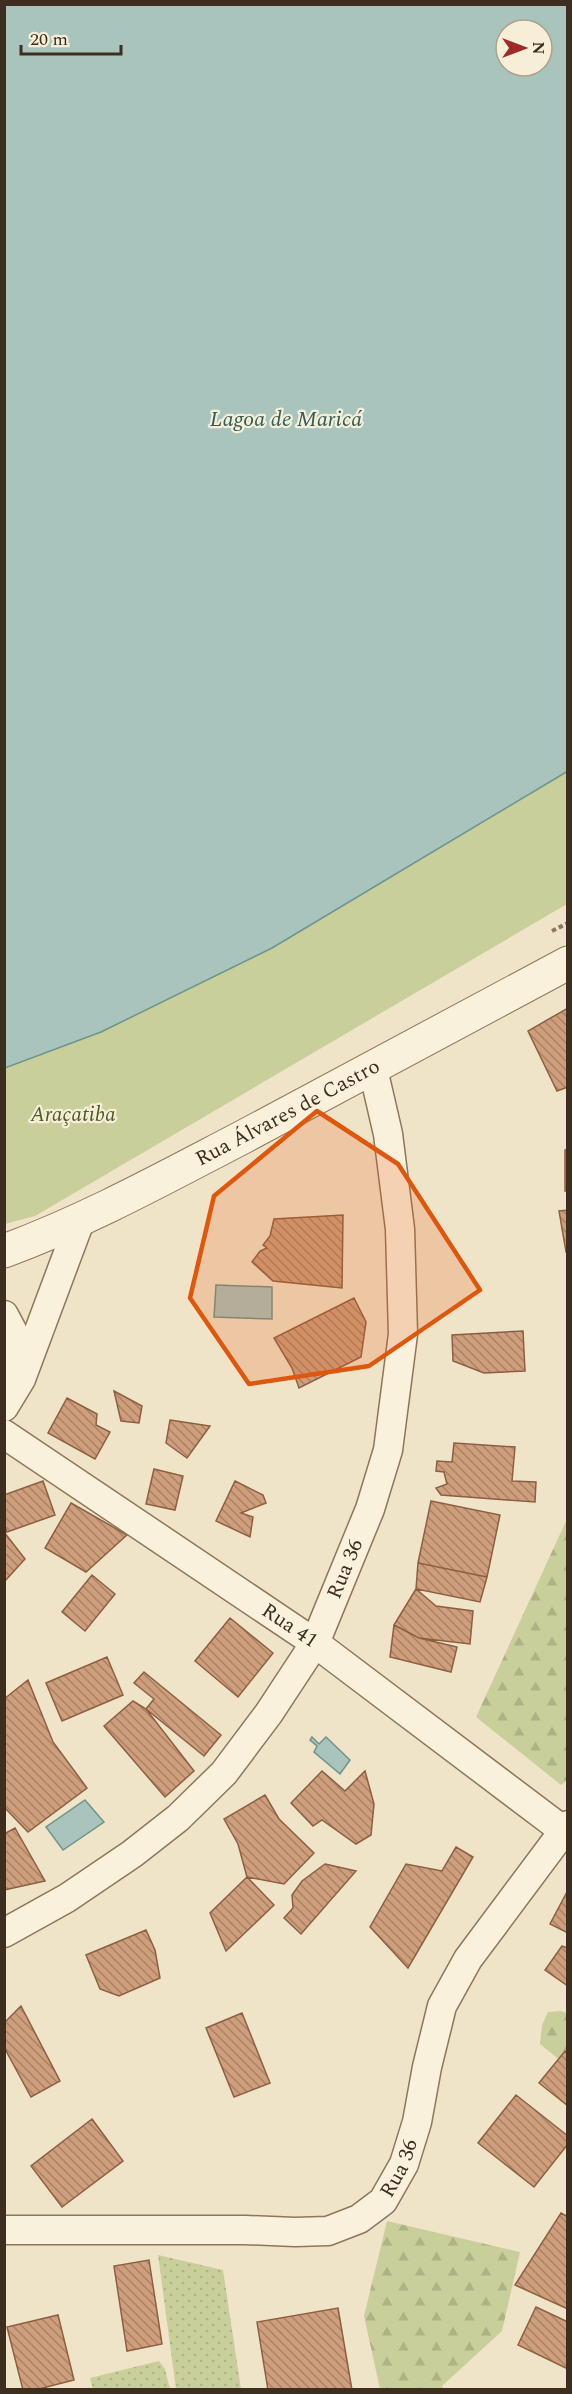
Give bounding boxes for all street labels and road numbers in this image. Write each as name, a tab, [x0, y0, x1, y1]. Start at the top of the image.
street label: Rua Álvares de Castro	[190, 1051, 386, 1175]
street label: Rua 36	[319, 1534, 372, 1604]
street label: Rua 41	[255, 1595, 324, 1657]
street label: Rua 36	[372, 2135, 427, 2204]

